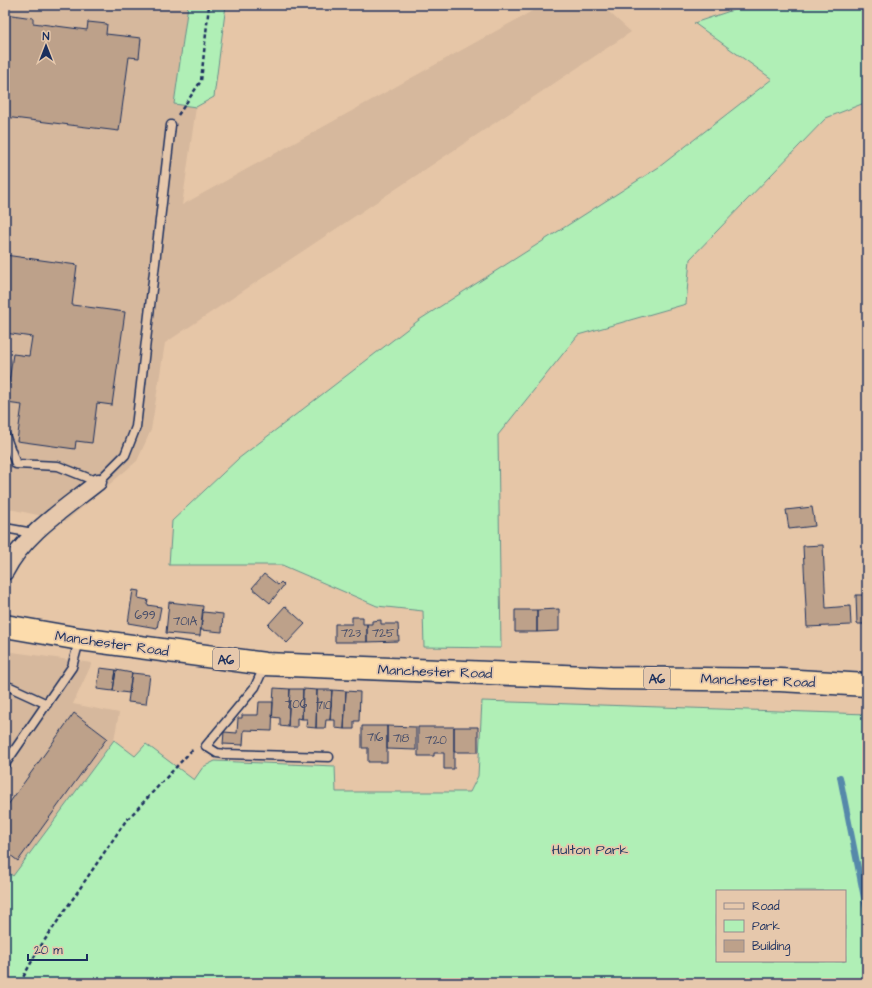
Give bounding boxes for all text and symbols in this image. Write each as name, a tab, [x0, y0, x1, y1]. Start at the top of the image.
north arrow	[26, 26, 66, 66]
text: N	[43, 29, 50, 44]
house number: 699	[134, 607, 156, 624]
house number: 701A	[173, 613, 197, 630]
house number: 723	[341, 625, 361, 642]
house number: 725	[372, 625, 395, 642]
street label: Manchester Road	[54, 626, 170, 662]
road number: A6	[213, 648, 239, 670]
street label: Manchester Road	[377, 660, 493, 684]
road number: A6	[644, 667, 670, 689]
street label: Manchester Road	[700, 669, 816, 693]
house number: 706	[285, 696, 308, 713]
house number: 710	[316, 697, 333, 714]
house number: 716	[367, 729, 384, 746]
house number: 718	[393, 730, 410, 747]
house number: 720	[425, 732, 447, 749]
park label: Hulton Park	[552, 840, 629, 860]
legend	[716, 890, 846, 962]
text: Road	[752, 898, 780, 915]
text: Park	[752, 918, 780, 935]
scale bar	[28, 936, 87, 962]
text: Building	[752, 938, 790, 956]
text: 20 m	[34, 942, 63, 959]

